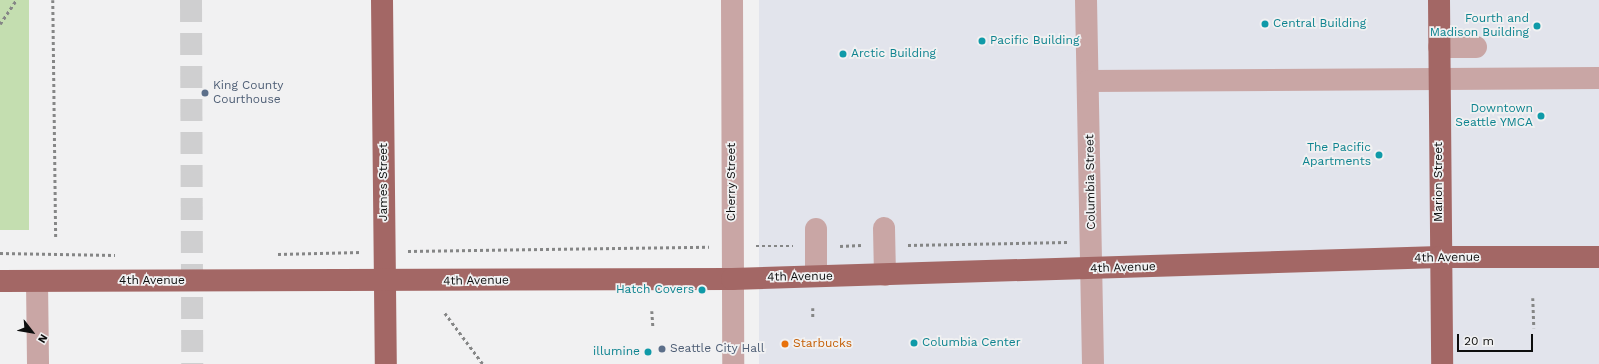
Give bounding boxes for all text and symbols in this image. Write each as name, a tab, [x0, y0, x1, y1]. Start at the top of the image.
place label: Fourth and Madison Building	[1430, 12, 1529, 40]
place label: Central Building	[1273, 17, 1366, 31]
marker: Central Building	[1260, 19, 1270, 29]
marker: Fourth and Madison Building	[1532, 21, 1542, 31]
place label: Pacific Building	[990, 34, 1079, 48]
marker: Pacific Building	[977, 36, 987, 46]
place label: Arctic Building	[851, 47, 936, 61]
marker: Arctic Building	[838, 49, 848, 59]
place label: King County Courthouse	[213, 79, 283, 107]
marker: King County Courthouse	[200, 88, 210, 98]
place label: Downtown Seattle YMCA	[1455, 102, 1533, 130]
marker: Downtown Seattle YMCA	[1536, 111, 1546, 121]
street label: Columbia Street	[1083, 134, 1099, 230]
place label: The Pacific Apartments	[1302, 141, 1371, 169]
street label: Marion Street	[1432, 142, 1446, 222]
street label: James Street	[377, 143, 391, 221]
street label: Cherry Street	[725, 143, 739, 221]
marker: The Pacific Apartments	[1374, 150, 1384, 160]
street label: 4th Avenue	[1414, 250, 1480, 266]
street label: 4th Avenue	[1090, 260, 1156, 276]
street label: 4th Avenue	[767, 269, 833, 285]
street label: 4th Avenue	[443, 273, 509, 289]
street label: 4th Avenue	[119, 274, 185, 288]
place label: Hatch Covers	[616, 283, 694, 297]
marker: Hatch Covers	[697, 285, 707, 295]
north arrow	[12, 312, 52, 352]
scale bar	[1459, 326, 1535, 352]
text: N	[35, 332, 50, 345]
text: 20 m	[1464, 334, 1494, 348]
place label: Columbia Center	[922, 336, 1021, 350]
place label: Starbucks	[793, 337, 852, 351]
marker: Columbia Center	[909, 338, 919, 348]
marker: Starbucks	[780, 339, 790, 349]
place label: Seattle City Hall	[670, 342, 765, 356]
marker: Seattle City Hall	[657, 344, 667, 354]
place label: illumine	[593, 345, 640, 359]
marker: illumine	[643, 347, 653, 357]

